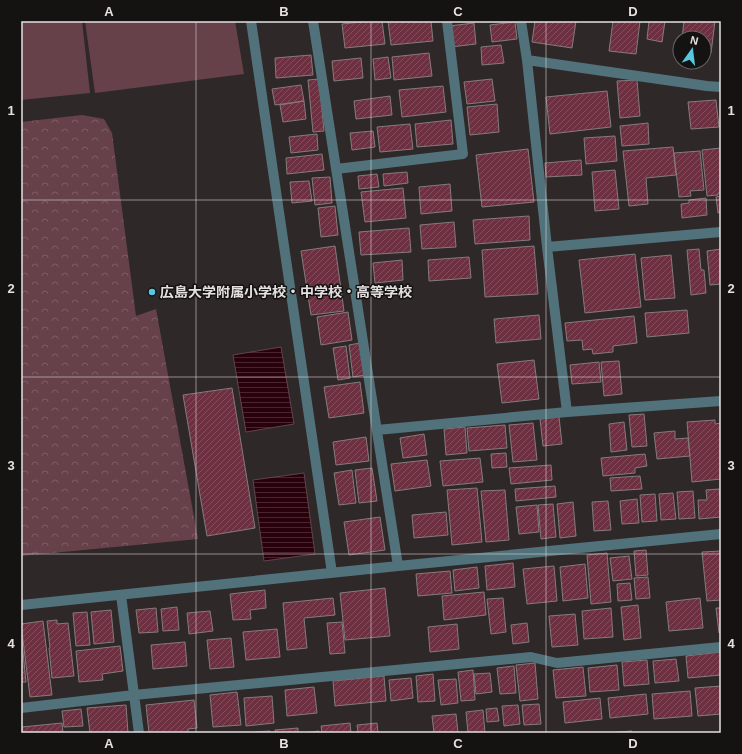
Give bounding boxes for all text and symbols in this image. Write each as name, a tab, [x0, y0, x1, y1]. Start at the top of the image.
text: A	[104, 4, 114, 19]
text: B	[279, 4, 289, 19]
text: C	[453, 4, 463, 19]
text: D	[628, 4, 638, 19]
north arrow	[672, 30, 712, 70]
text: N	[689, 34, 700, 47]
text: 1	[7, 103, 15, 118]
text: 1	[727, 103, 735, 118]
text: 2	[7, 281, 15, 296]
text: 2	[727, 281, 735, 296]
place label: 広島大学附属小学校・中学校・高等学校	[160, 284, 412, 300]
marker: 広島大学附属小学校・中学校・高等学校	[147, 287, 157, 297]
text: 3	[7, 458, 15, 473]
text: 3	[727, 458, 735, 473]
text: 4	[7, 636, 15, 651]
text: 4	[727, 636, 735, 651]
text: A	[104, 736, 114, 751]
text: B	[279, 736, 289, 751]
text: C	[453, 736, 463, 751]
text: D	[628, 736, 638, 751]

